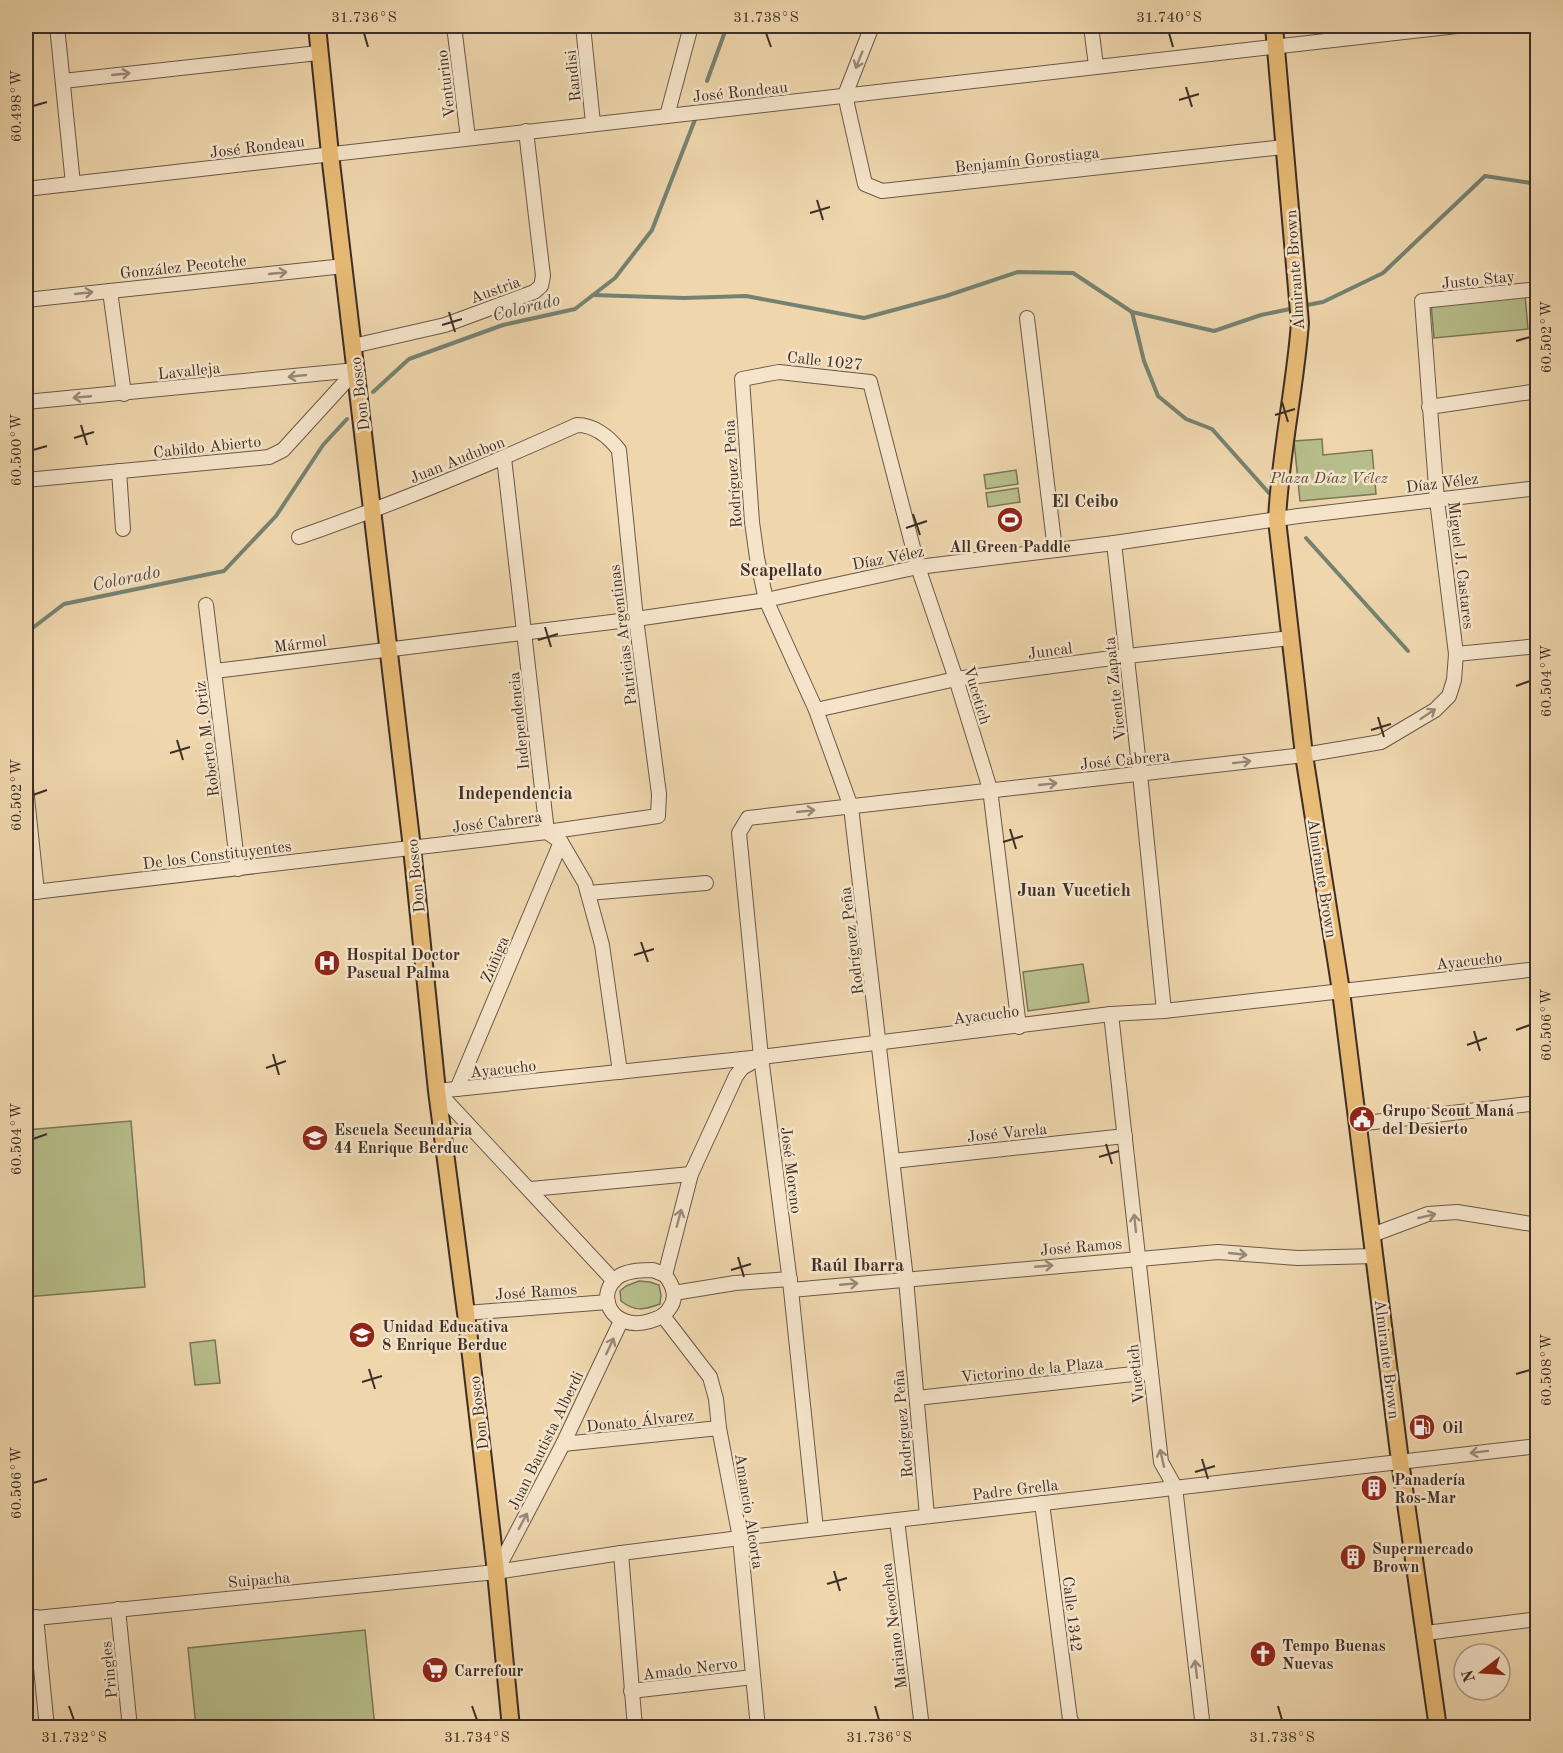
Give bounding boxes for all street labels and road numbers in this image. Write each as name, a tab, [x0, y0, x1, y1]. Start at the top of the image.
street label: Venturino	[435, 49, 459, 119]
street label: Randisi	[563, 49, 585, 102]
street label: José Rondeau	[692, 80, 789, 106]
street label: José Rondeau	[209, 134, 306, 162]
street label: Benjamín Gorostiaga	[954, 145, 1100, 177]
street label: Almirante Brown	[1284, 209, 1308, 330]
street label: González Pecotche	[119, 253, 247, 283]
street label: Justo Stay	[1441, 269, 1516, 293]
street label: Austria	[468, 274, 523, 307]
street label: Calle 1027	[786, 350, 864, 374]
street label: Don Bosco	[349, 356, 373, 432]
street label: Lavalleja	[157, 361, 221, 383]
street label: Rodríguez Peña	[722, 419, 746, 529]
street label: Cabildo Abierto	[152, 434, 262, 462]
street label: Juan Audubon	[408, 434, 508, 487]
street label: Díaz Vélez	[1405, 472, 1480, 496]
street label: Miguel J. Castares	[1444, 500, 1476, 630]
street label: Díaz Vélez	[851, 544, 926, 574]
street label: Patricias Argentinas	[607, 563, 641, 706]
street label: Mármol	[273, 634, 327, 656]
street label: Vicente Zapata	[1103, 636, 1129, 742]
street label: Juncal	[1027, 641, 1074, 663]
street label: Vucetich	[960, 664, 993, 727]
street label: Independencia	[507, 671, 533, 771]
street label: Roberto M. Ortiz	[193, 680, 223, 798]
street label: José Cabrera	[1079, 748, 1171, 774]
street label: José Cabrera	[451, 810, 543, 836]
street label: Almirante Brown	[1304, 818, 1338, 939]
street label: Don Bosco	[405, 838, 429, 914]
street label: De los Constituyentes	[142, 839, 293, 873]
street label: Rodríguez Peña	[838, 886, 868, 996]
street label: Zúñiga	[479, 934, 513, 985]
street label: Ayacucho	[1435, 951, 1503, 973]
street label: Ayacucho	[952, 1004, 1020, 1028]
street label: Ayacucho	[469, 1059, 537, 1081]
street label: José Varela	[966, 1122, 1048, 1146]
street label: José Moreno	[777, 1126, 803, 1215]
street label: José Ramos	[1039, 1236, 1123, 1260]
street label: José Ramos	[495, 1282, 578, 1304]
street label: Almirante Brown	[1371, 1298, 1401, 1420]
street label: Vucetich	[1126, 1343, 1148, 1405]
street label: Victorino de la Plaza	[960, 1356, 1104, 1386]
street label: Juan Bautista Alberdi	[506, 1369, 587, 1513]
street label: Rodríguez Peña	[891, 1369, 917, 1479]
street label: Don Bosco	[468, 1375, 492, 1451]
street label: Donato Álvarez	[585, 1404, 695, 1436]
street label: Amancio Alcorta	[731, 1452, 765, 1570]
street label: Padre Grella	[971, 1478, 1059, 1504]
street label: Mariano Necochea	[879, 1562, 911, 1690]
street label: Suipacha	[227, 1570, 291, 1592]
street label: Calle 1342	[1058, 1575, 1084, 1653]
street label: Pringles	[99, 1640, 121, 1699]
street label: Amado Nervo	[642, 1656, 739, 1684]

